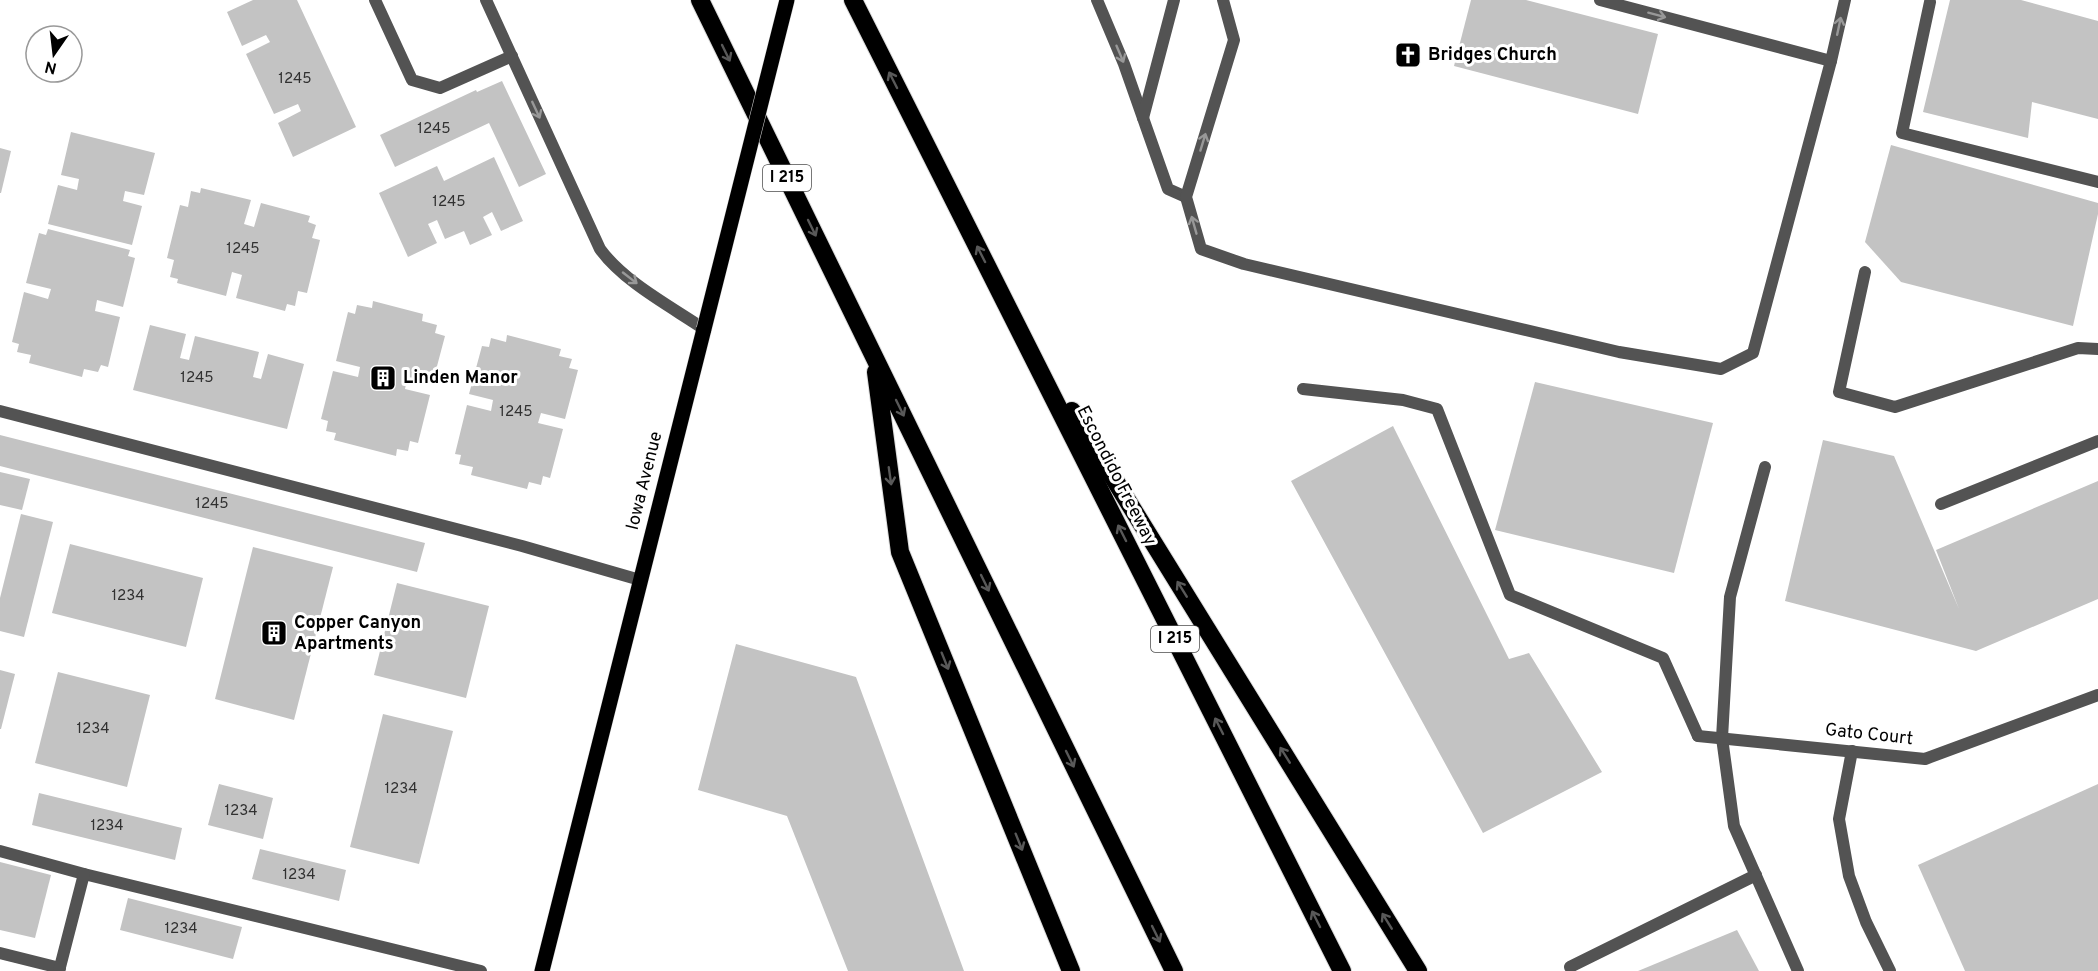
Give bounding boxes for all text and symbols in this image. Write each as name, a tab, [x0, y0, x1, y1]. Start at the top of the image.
one-way arrow	[1647, 10, 1666, 21]
one-way arrow	[1834, 17, 1845, 37]
north arrow	[24, 24, 84, 84]
church icon: Bridges Church	[1393, 40, 1423, 70]
one-way arrow	[720, 43, 732, 61]
one-way arrow	[1115, 44, 1126, 63]
place label: Bridges Church	[1428, 44, 1557, 67]
text: N	[43, 56, 59, 78]
house number: 1245	[278, 70, 312, 89]
one-way arrow	[887, 72, 899, 90]
one-way arrow	[531, 100, 543, 118]
house number: 1245	[417, 120, 451, 139]
one-way arrow	[1198, 132, 1209, 151]
road number: I 215	[763, 165, 811, 191]
house number: 1245	[432, 193, 466, 212]
one-way arrow	[1188, 216, 1199, 235]
one-way arrow	[806, 218, 818, 236]
house number: 1245	[226, 240, 260, 259]
one-way arrow	[975, 246, 986, 264]
one-way arrow	[621, 271, 637, 284]
building icon: Linden Manor	[368, 363, 398, 393]
place label: Linden Manor	[403, 367, 518, 390]
house number: 1245	[180, 369, 214, 388]
one-way arrow	[894, 398, 906, 416]
street label: Escondido Freeway	[1071, 402, 1161, 550]
house number: 1245	[499, 403, 533, 422]
street label: Iowa Avenue	[622, 429, 668, 533]
one-way arrow	[885, 465, 896, 485]
house number: 1245	[195, 495, 229, 514]
one-way arrow	[1115, 524, 1127, 542]
one-way arrow	[980, 574, 991, 592]
one-way arrow	[1176, 581, 1189, 598]
house number: 1234	[111, 587, 145, 606]
place label: Copper Canyon Apartments	[294, 612, 421, 656]
building icon: Copper Canyon Apartments	[259, 618, 289, 648]
road number: I 215	[1151, 626, 1199, 652]
one-way arrow	[940, 651, 951, 670]
one-way arrow	[1213, 717, 1224, 735]
street label: Gato Court	[1824, 719, 1914, 751]
house number: 1234	[76, 720, 110, 739]
one-way arrow	[1278, 747, 1290, 764]
one-way arrow	[1065, 749, 1077, 767]
house number: 1234	[384, 780, 418, 799]
house number: 1234	[224, 802, 258, 821]
house number: 1234	[90, 817, 124, 836]
one-way arrow	[1014, 832, 1025, 850]
house number: 1234	[282, 866, 316, 885]
one-way arrow	[1310, 910, 1321, 928]
one-way arrow	[1381, 913, 1393, 930]
house number: 1234	[164, 920, 198, 939]
one-way arrow	[1150, 924, 1162, 942]

